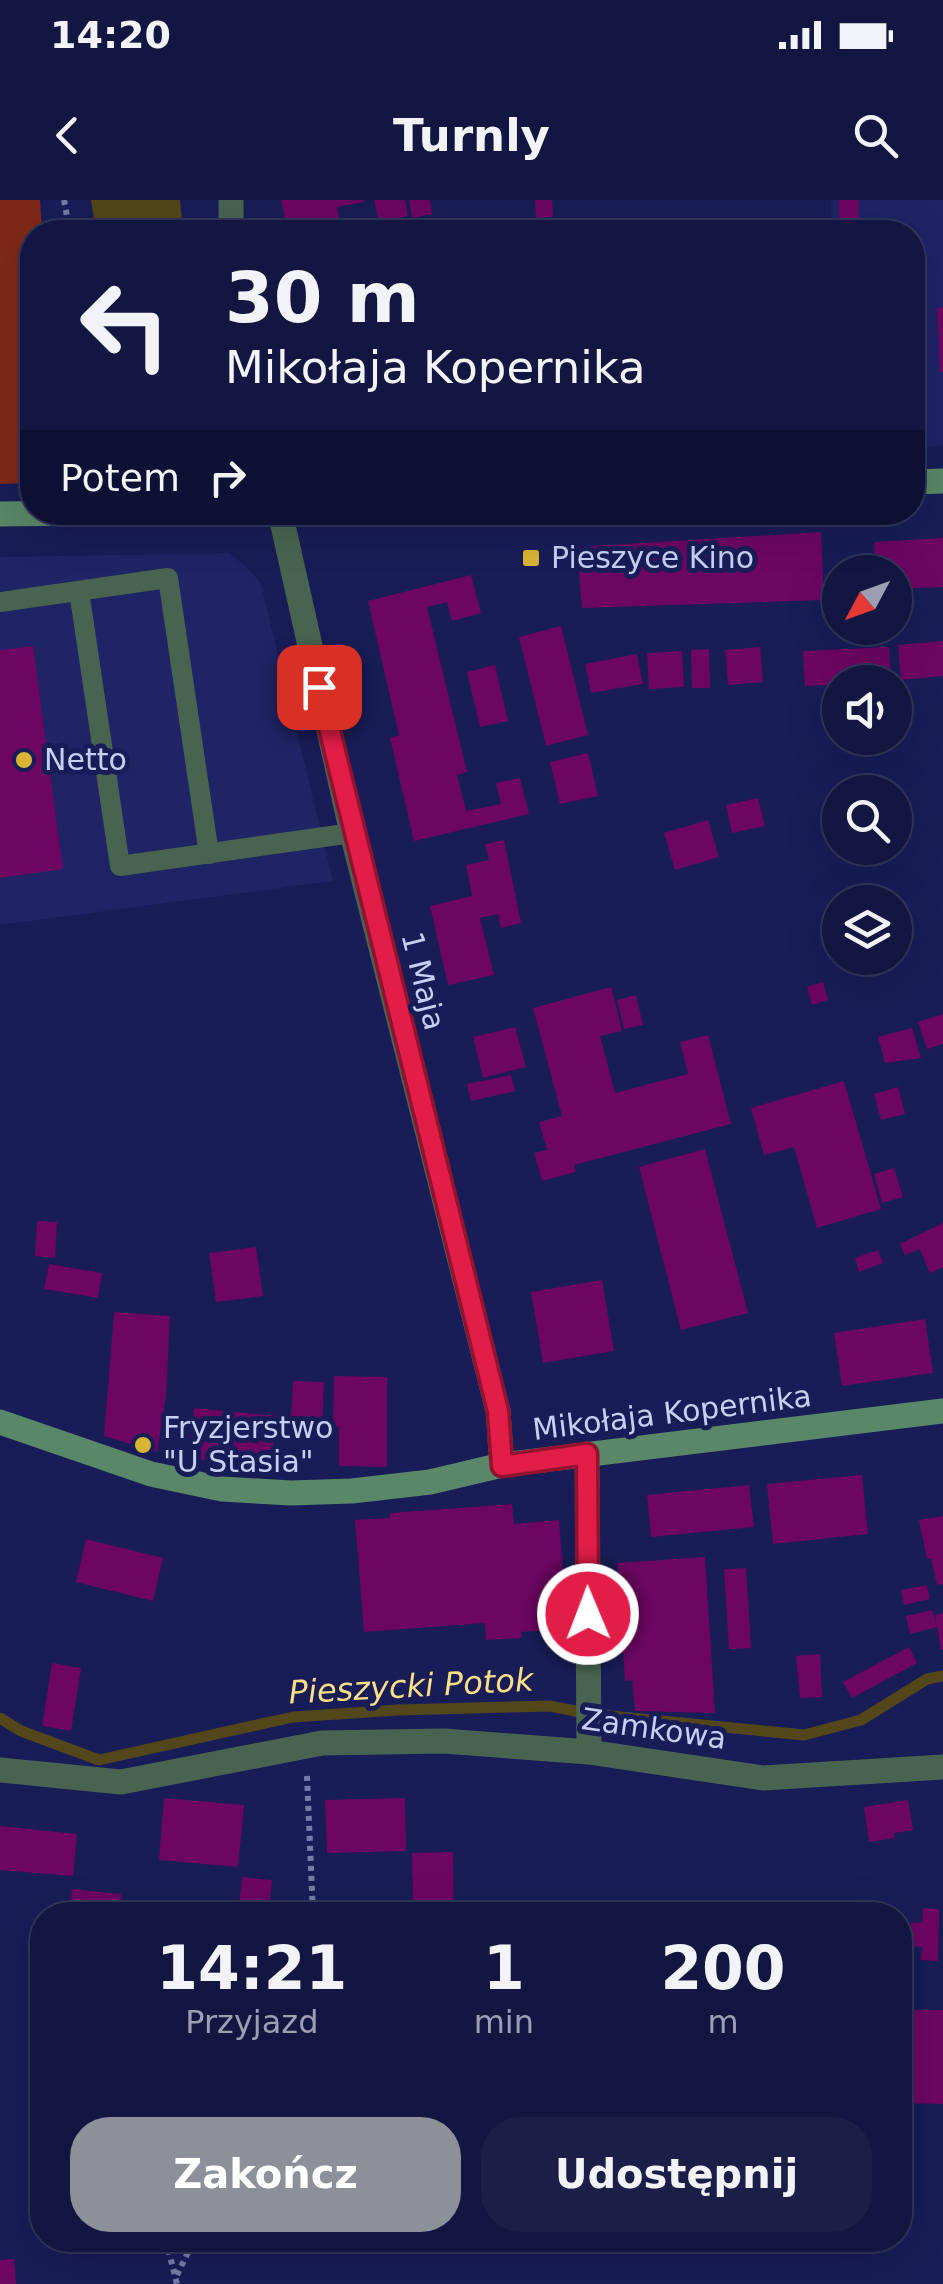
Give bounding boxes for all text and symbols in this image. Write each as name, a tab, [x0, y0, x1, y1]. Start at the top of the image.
text: 14:20	[50, 13, 171, 57]
icon: back	[40, 108, 95, 163]
icon: search	[848, 108, 903, 163]
text: Turnly	[393, 109, 550, 162]
text: 30 m	[225, 257, 420, 339]
icon: left	[60, 260, 190, 390]
text: Mikołaja Kopernika	[225, 341, 646, 394]
icon: right	[200, 450, 255, 505]
text: Potem	[60, 456, 180, 500]
place label: Pieszyce Kino	[551, 540, 754, 575]
marker: Pieszyce Kino	[520, 547, 542, 569]
north arrow	[822, 555, 912, 645]
map controls	[822, 555, 912, 975]
pin	[277, 645, 362, 730]
icon: arrive	[292, 660, 347, 715]
button: sound	[822, 665, 912, 755]
place label: Netto	[44, 742, 127, 777]
marker: Netto	[13, 749, 35, 771]
button: search	[822, 775, 912, 865]
button: layers	[822, 885, 912, 975]
street label: 1 Maja	[394, 928, 453, 1033]
street label: Mikołaja Kopernika	[531, 1378, 813, 1447]
place label: Fryzjerstwo "U Stasia"	[163, 1410, 333, 1479]
marker: Fryzjerstwo "U Stasia"	[132, 1434, 154, 1456]
position arrow	[536, 1562, 640, 1666]
water label: Pieszycki Potok	[288, 1661, 536, 1711]
street label: Zamkowa	[579, 1701, 729, 1756]
text: 14:21	[156, 1933, 347, 2003]
text: 1	[483, 1933, 525, 2003]
text: 200	[660, 1933, 786, 2003]
text: Przyjazd	[185, 2003, 318, 2041]
text: min	[474, 2003, 534, 2041]
text: m	[707, 2003, 739, 2041]
button: Zakończ	[70, 2117, 461, 2232]
button: Udostępnij	[481, 2117, 872, 2232]

